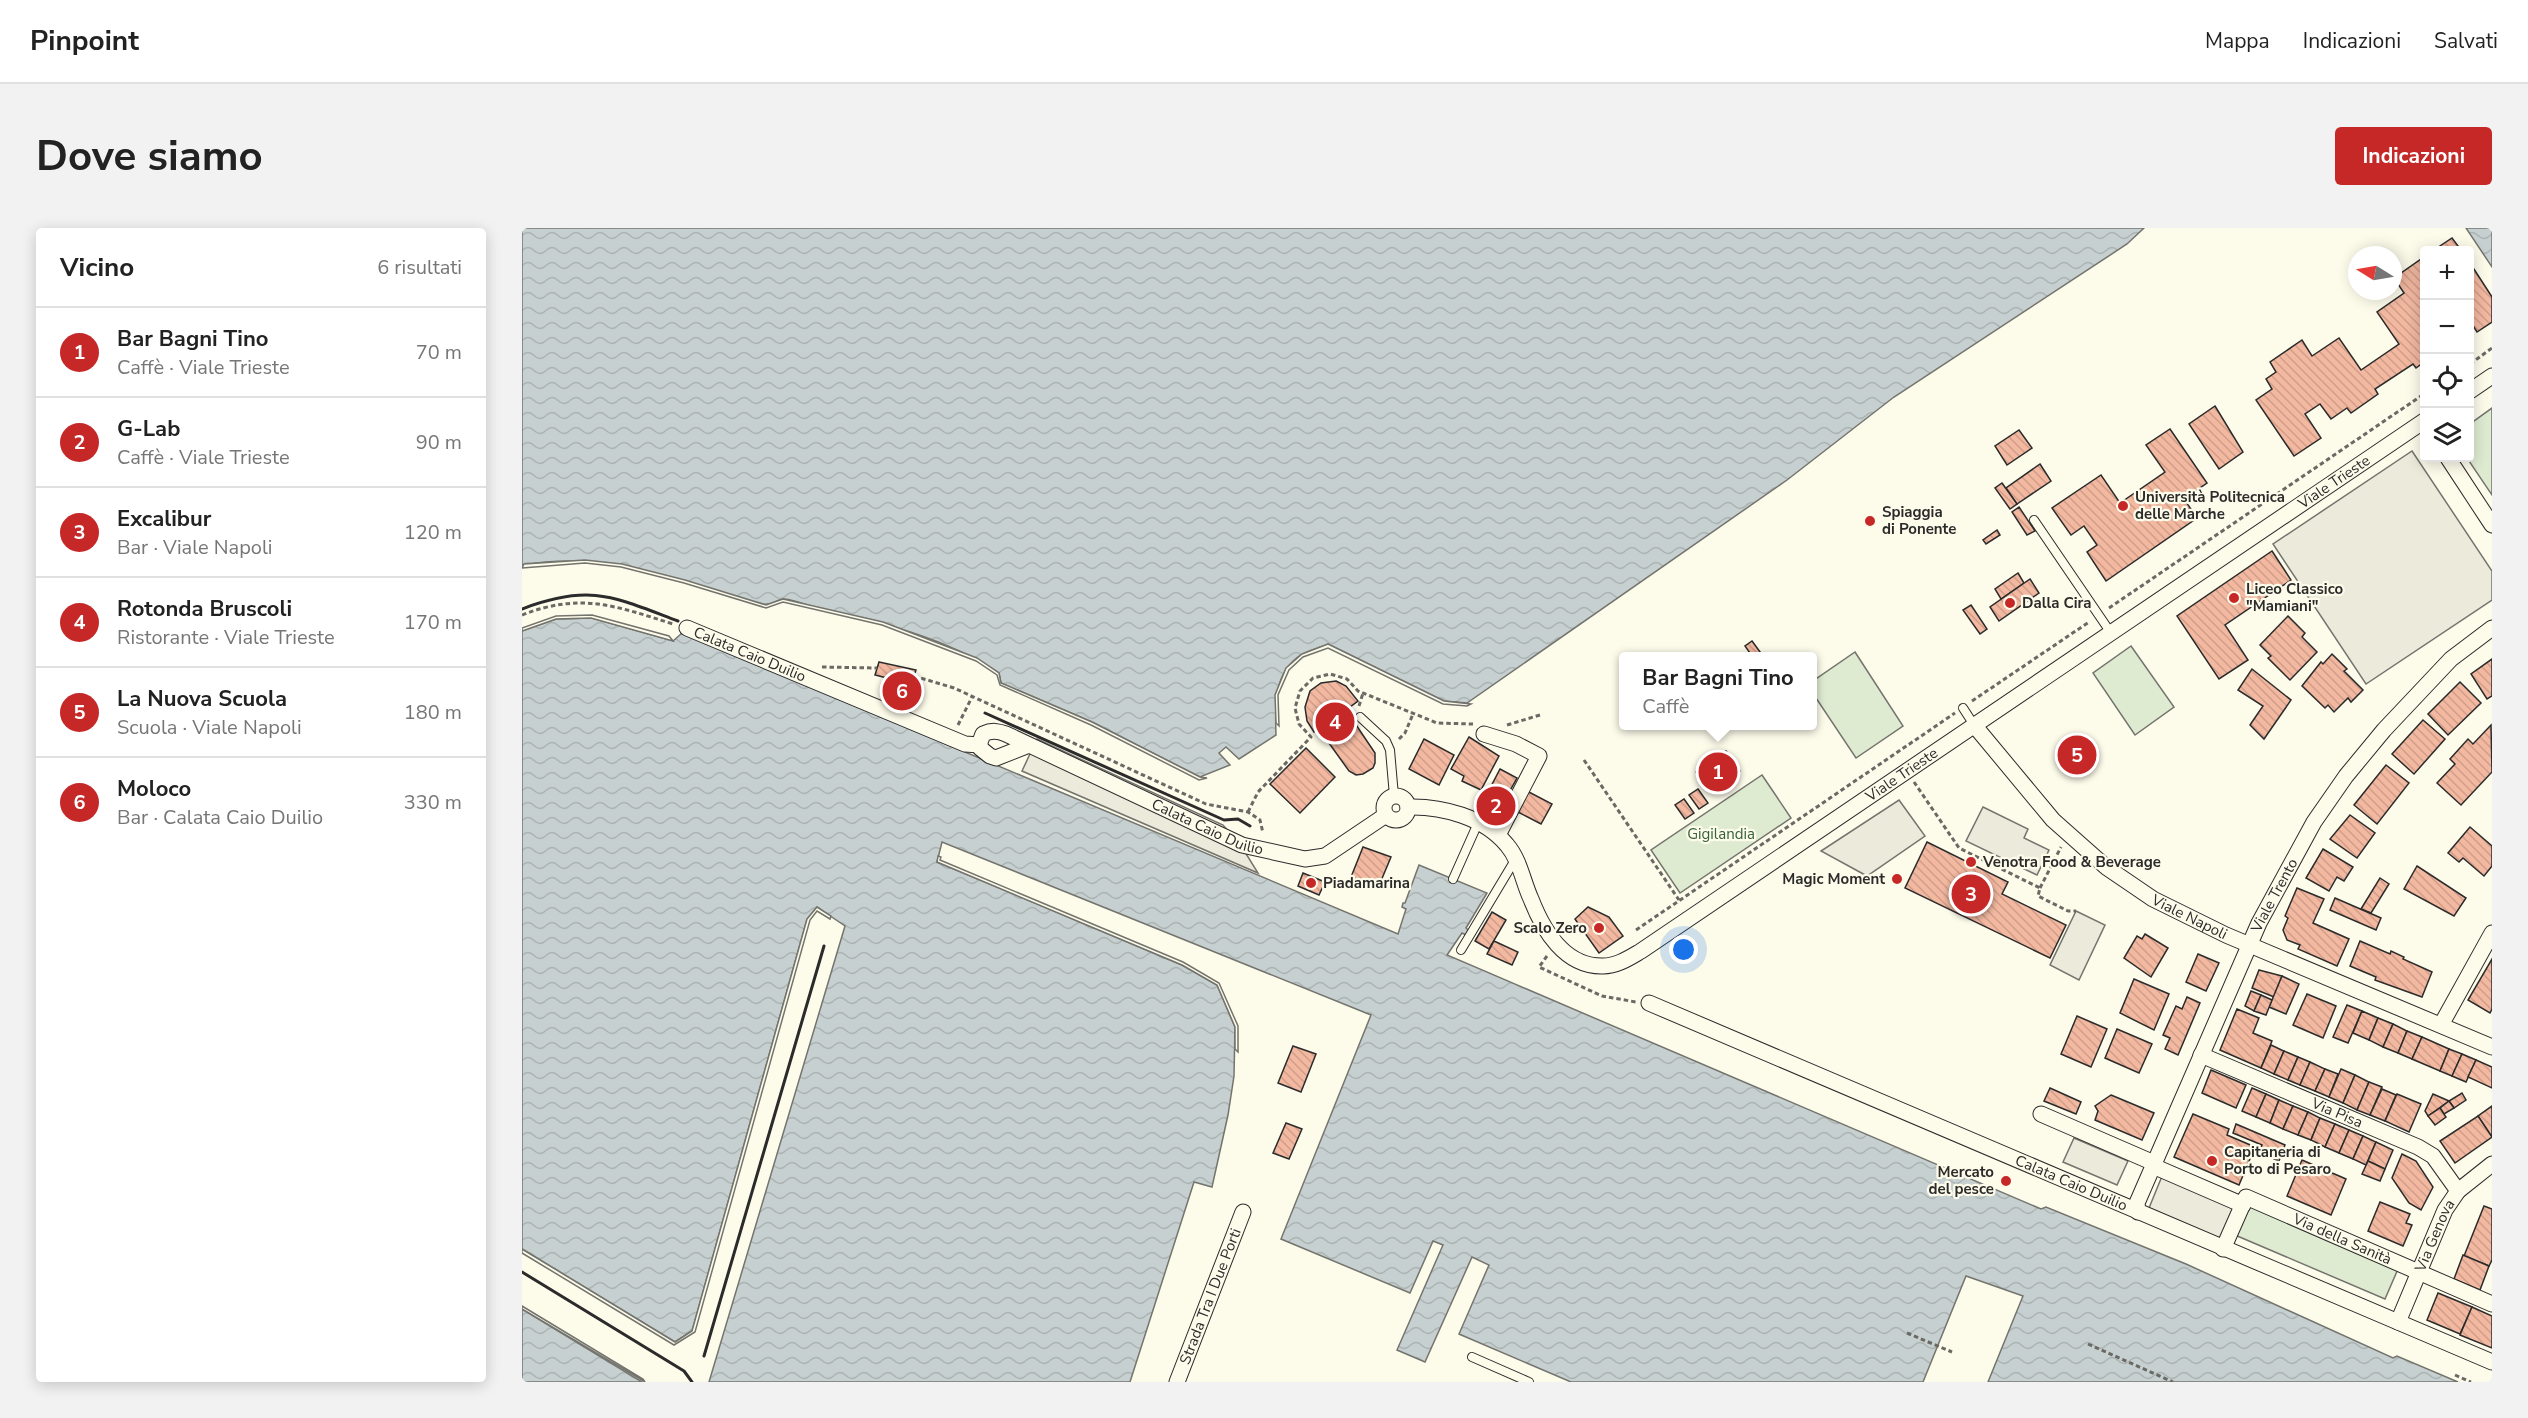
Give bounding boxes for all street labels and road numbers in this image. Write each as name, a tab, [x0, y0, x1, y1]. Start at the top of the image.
street label: Viale Trieste	[2293, 450, 2374, 514]
street label: Calata Caio Duilio	[690, 622, 809, 687]
street label: Viale Trieste	[1861, 743, 1942, 807]
street label: Calata Caio Duilio	[1148, 794, 1265, 859]
street label: Viale Trento	[2246, 855, 2302, 936]
street label: Viale Napoli	[2147, 889, 2231, 944]
street label: Via Pisa	[2308, 1093, 2366, 1132]
street label: Calata Caio Duilio	[2012, 1150, 2130, 1216]
street label: Via Genova	[2410, 1195, 2459, 1276]
street label: Via della Sanità	[2289, 1208, 2395, 1269]
street label: Strada Tra I Due Porti	[1175, 1225, 1246, 1367]

